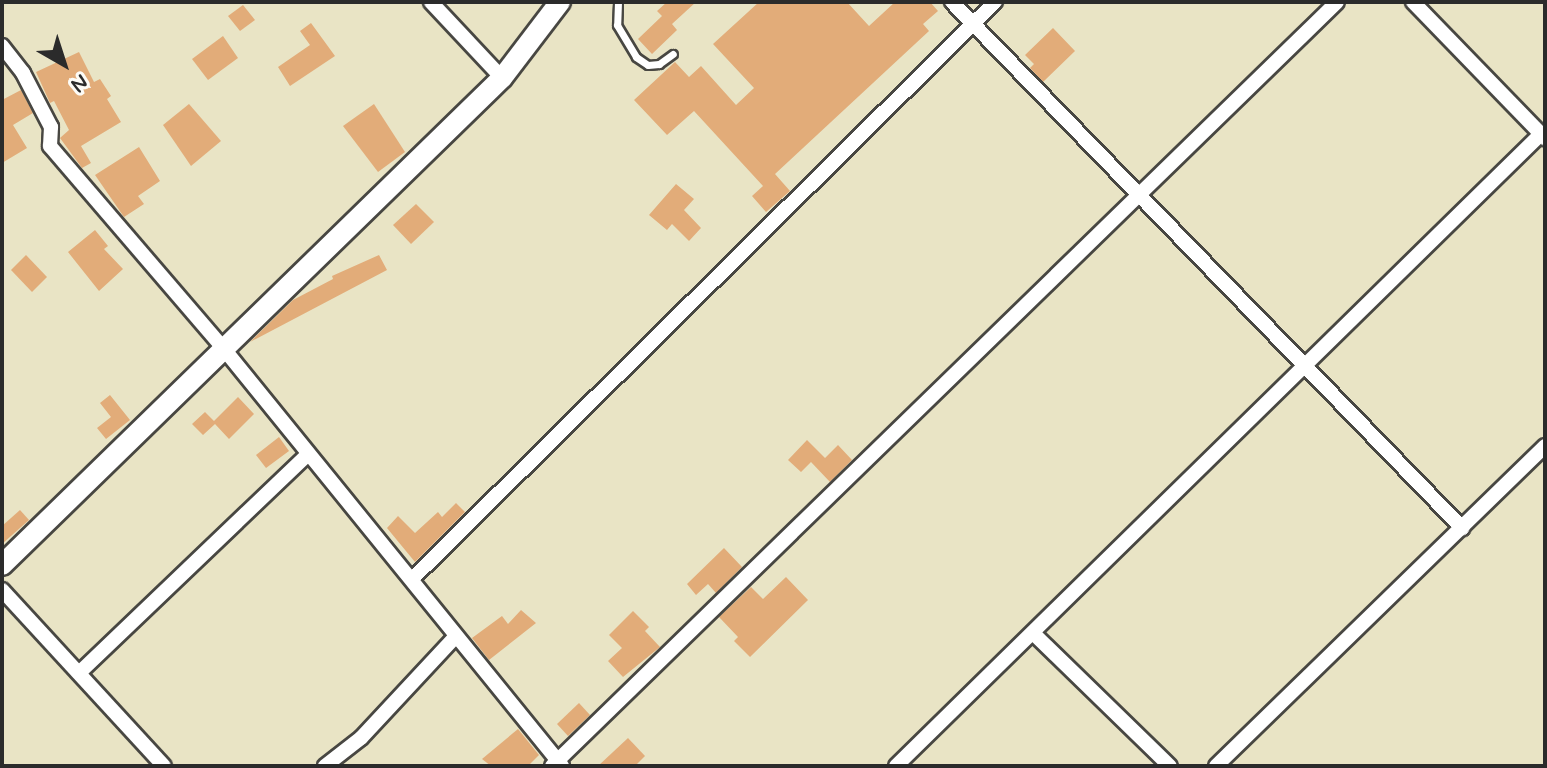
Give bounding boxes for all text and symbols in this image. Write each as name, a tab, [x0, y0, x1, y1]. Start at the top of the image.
north arrow	[24, 24, 104, 104]
text: N	[65, 67, 94, 98]

